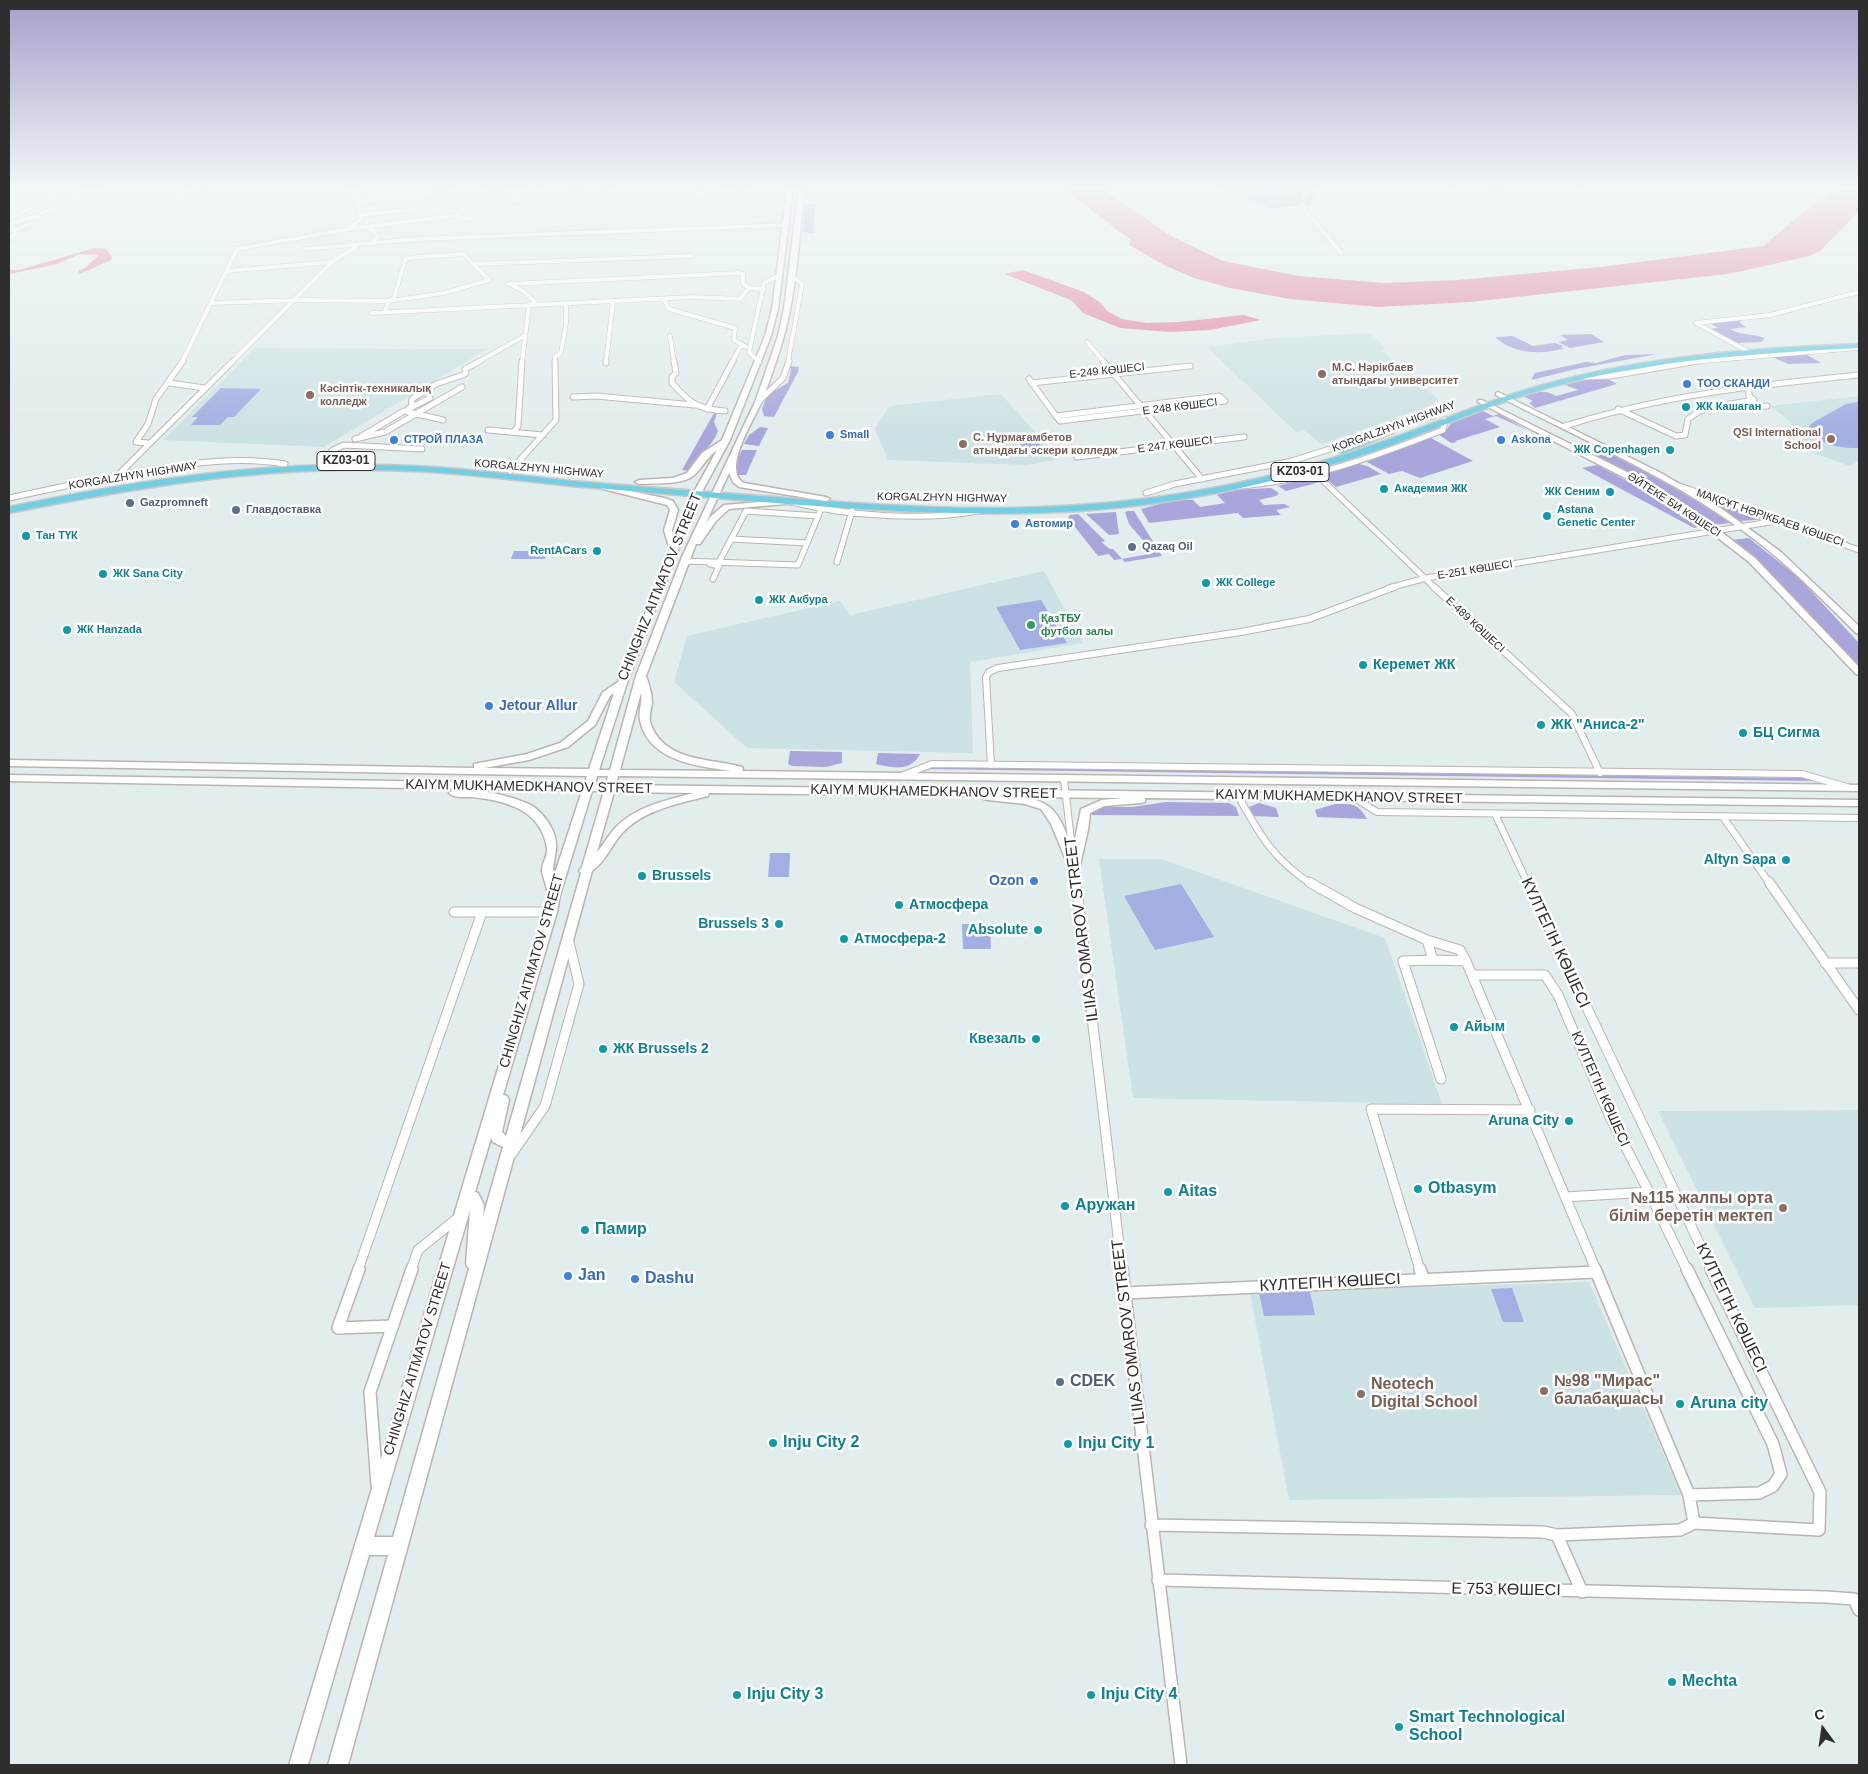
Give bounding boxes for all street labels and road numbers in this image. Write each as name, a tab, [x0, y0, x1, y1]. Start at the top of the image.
street label: Е-249 КӨШЕСІ	[1069, 360, 1145, 382]
street label: Е 248 КӨШЕСІ	[1142, 396, 1218, 418]
street label: KORGALZHYN HIGHWAY	[1331, 399, 1457, 455]
street label: Е 247 КӨШЕСІ	[1137, 434, 1213, 456]
road number: KZ03-01	[317, 452, 375, 471]
street label: KORGALZHYN HIGHWAY	[474, 457, 604, 481]
street label: KORGALZHYN HIGHWAY	[68, 459, 198, 493]
road number: KZ03-01	[1271, 462, 1329, 482]
street label: ӘЙТЕКЕ БИ КӨШЕСІ	[1625, 470, 1723, 540]
street label: МАҚСҰТ НӘРІКБАЕВ КӨШЕСІ	[1694, 486, 1846, 550]
street label: KORGALZHYN HIGHWAY	[877, 490, 1007, 506]
street label: CHINGHIZ AITMATOV STREET	[615, 491, 705, 683]
street label: Е-251 КӨШЕСІ	[1437, 558, 1513, 582]
street label: Е-489 КӨШЕСІ	[1443, 594, 1507, 656]
street label: KAIYM MUKHAMEDKHANOV STREET	[405, 776, 653, 798]
street label: KAIYM MUKHAMEDKHANOV STREET	[810, 781, 1058, 803]
street label: KAIYM MUKHAMEDKHANOV STREET	[1215, 786, 1463, 808]
street label: ILIIAS OMAROV STREET	[1061, 835, 1103, 1023]
street label: CHINGHIZ AITMATOV STREET	[496, 872, 568, 1070]
street label: КҮЛТЕГІН КӨШЕСІ	[1516, 875, 1594, 1011]
street label: КУЛТЕГІН КӨШЕСІ	[1567, 1029, 1633, 1149]
street label: ILIIAS OMAROV STREET	[1108, 1238, 1150, 1426]
street label: КҮЛТЕГІН КӨШЕСІ	[1691, 1240, 1771, 1376]
street label: CHINGHIZ AITMATOV STREET	[381, 1260, 455, 1458]
street label: КҮЛТЕГІН КӨШЕСІ	[1259, 1270, 1401, 1296]
street label: Е 753 КӨШЕСІ	[1451, 1579, 1561, 1601]

